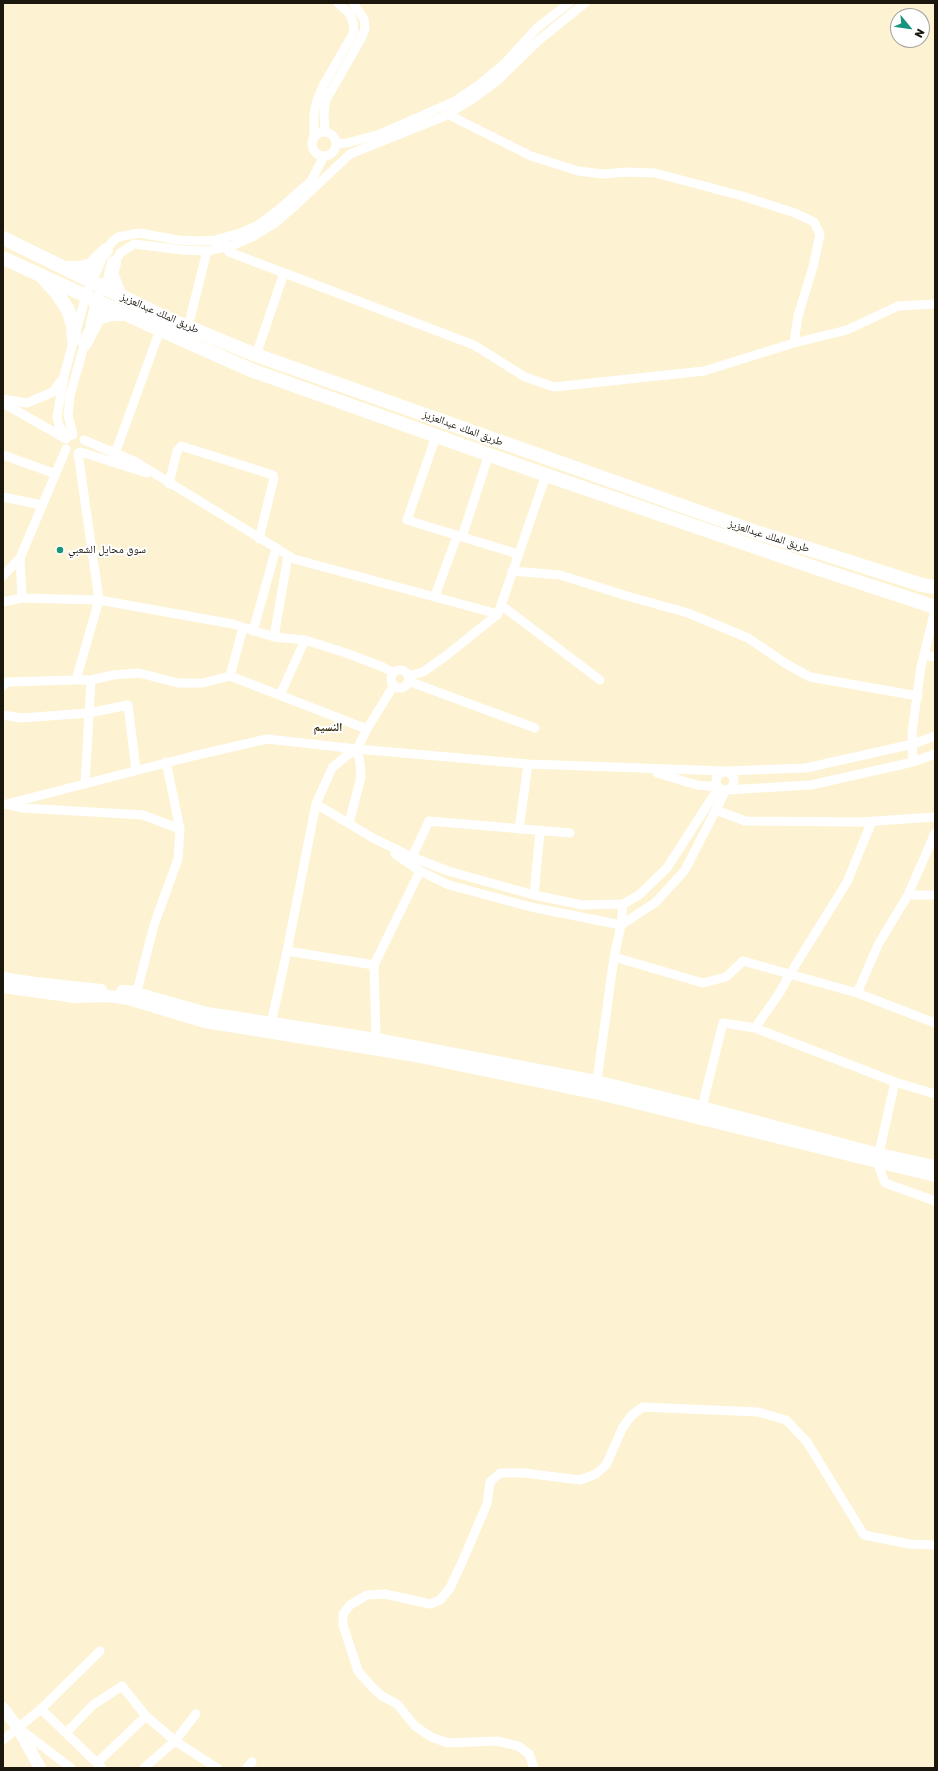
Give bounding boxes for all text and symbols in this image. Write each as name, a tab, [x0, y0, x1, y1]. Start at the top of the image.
north arrow	[890, 8, 930, 48]
text: N	[912, 27, 928, 40]
street label: طريق الملك عبدالعزيز	[119, 290, 201, 336]
street label: طريق الملك عبدالعزيز	[421, 407, 505, 449]
street label: طريق الملك عبدالعزيز	[727, 517, 811, 555]
place label: سوق محايل الشعبي	[68, 543, 146, 557]
marker: سوق محايل الشعبي	[55, 545, 65, 555]
district label: النسيم	[314, 720, 342, 734]

